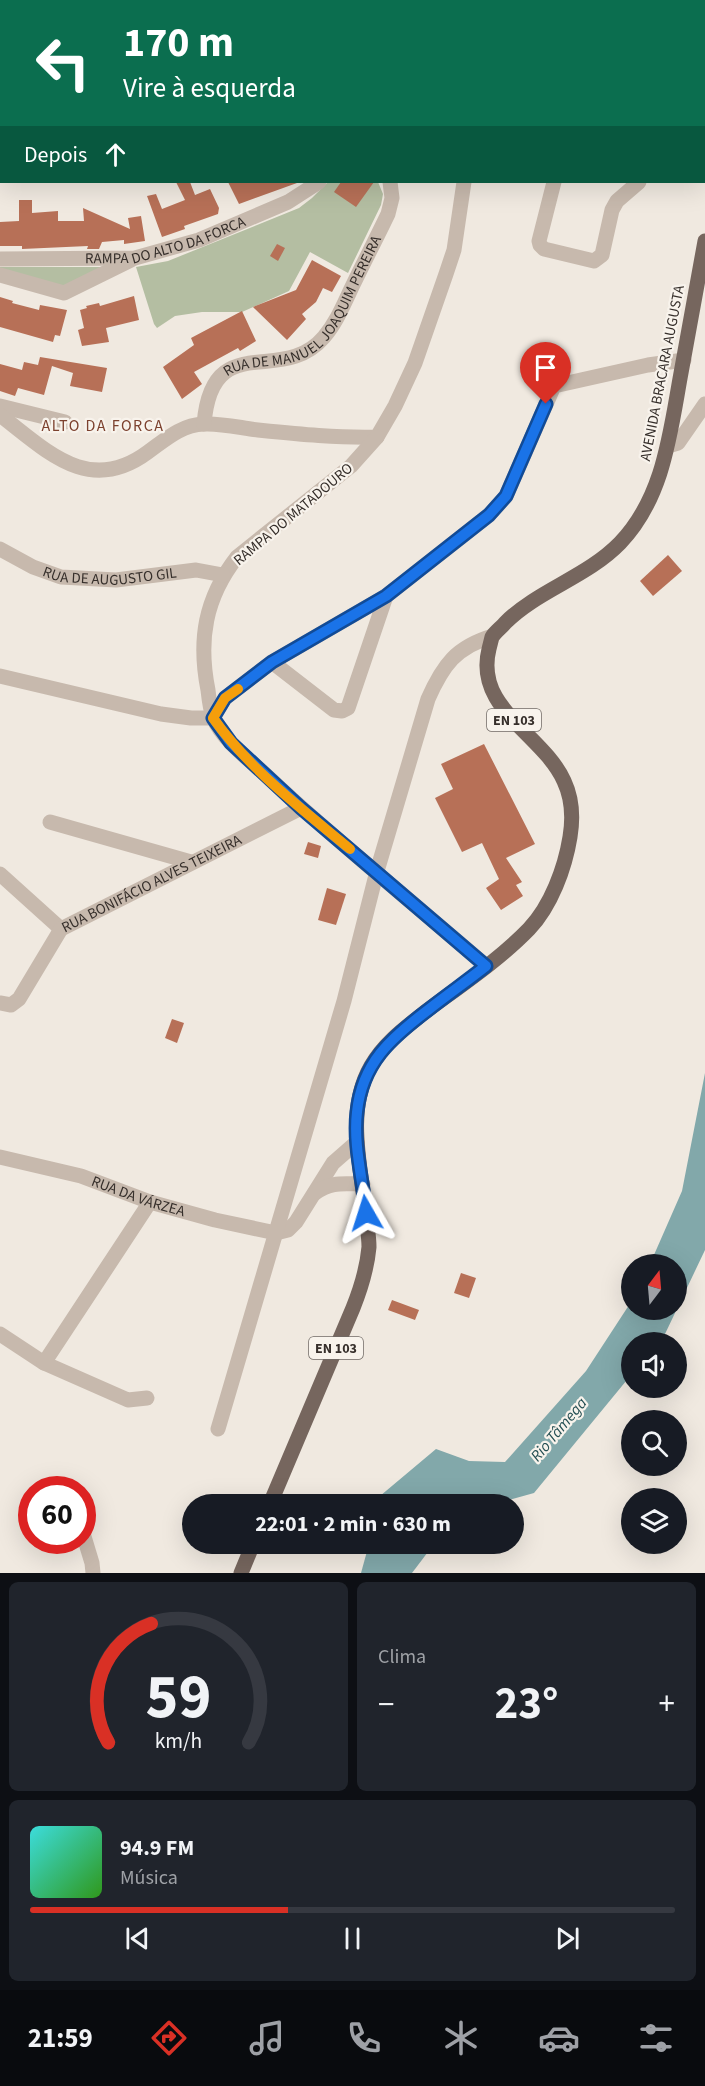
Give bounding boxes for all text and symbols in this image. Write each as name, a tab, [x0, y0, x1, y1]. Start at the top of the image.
text: 170 m	[123, 13, 234, 73]
icon: left	[24, 24, 102, 102]
text: Vire à esquerda	[123, 69, 296, 108]
icon: ahead	[99, 138, 132, 171]
text: Depois	[24, 139, 87, 171]
street label: RAMPA DO ALTO DA FORCA	[85, 211, 250, 270]
street label: RUA DE MANUEL JOAQUIM PEREIRA	[219, 231, 387, 382]
street label: AVENIDA BRACARA AUGUSTA	[635, 283, 690, 463]
pin	[520, 342, 571, 404]
icon: arrive	[529, 351, 562, 384]
district label: ALTO DA FORCA	[42, 415, 164, 437]
street label: RAMPA DO MATADOURO	[229, 458, 357, 571]
street label: RUA DE AUGUSTO GIL	[40, 561, 178, 591]
road number: EN 103	[487, 709, 541, 731]
street label: RUA BONIFÁCIO ALVES TEIXEIRA	[58, 829, 246, 938]
street label: RUA DA VÁRZEA	[88, 1171, 188, 1222]
position arrow	[334, 1181, 398, 1245]
north arrow	[621, 1254, 687, 1320]
map controls	[621, 1254, 687, 1554]
button: sound	[621, 1332, 687, 1398]
road number: EN 103	[309, 1337, 363, 1359]
water label: Rio Tâmega	[526, 1393, 592, 1466]
button: search	[621, 1410, 687, 1476]
speed limit sign: 60	[18, 1476, 96, 1554]
button: layers	[621, 1488, 687, 1554]
text: 22:01 · 2 min · 630 m	[255, 1508, 451, 1540]
text: Clima	[378, 1643, 426, 1671]
text: 59	[146, 1653, 211, 1742]
text: 23°	[495, 1672, 558, 1736]
text: −	[378, 1681, 394, 1728]
text: +	[659, 1681, 675, 1728]
text: km/h	[155, 1727, 202, 1758]
text: 94.9 FM	[120, 1832, 194, 1864]
text: Música	[120, 1864, 178, 1892]
icon: previous	[121, 1922, 154, 1955]
icon: pause	[336, 1922, 369, 1955]
icon: next	[551, 1922, 584, 1955]
icon: directions	[148, 2017, 190, 2059]
icon: music	[246, 2017, 288, 2059]
icon: phone	[343, 2017, 385, 2059]
icon: climate	[440, 2017, 482, 2059]
icon: car	[538, 2017, 580, 2059]
icon: filters	[635, 2017, 677, 2059]
text: 21:59	[28, 2019, 93, 2058]

